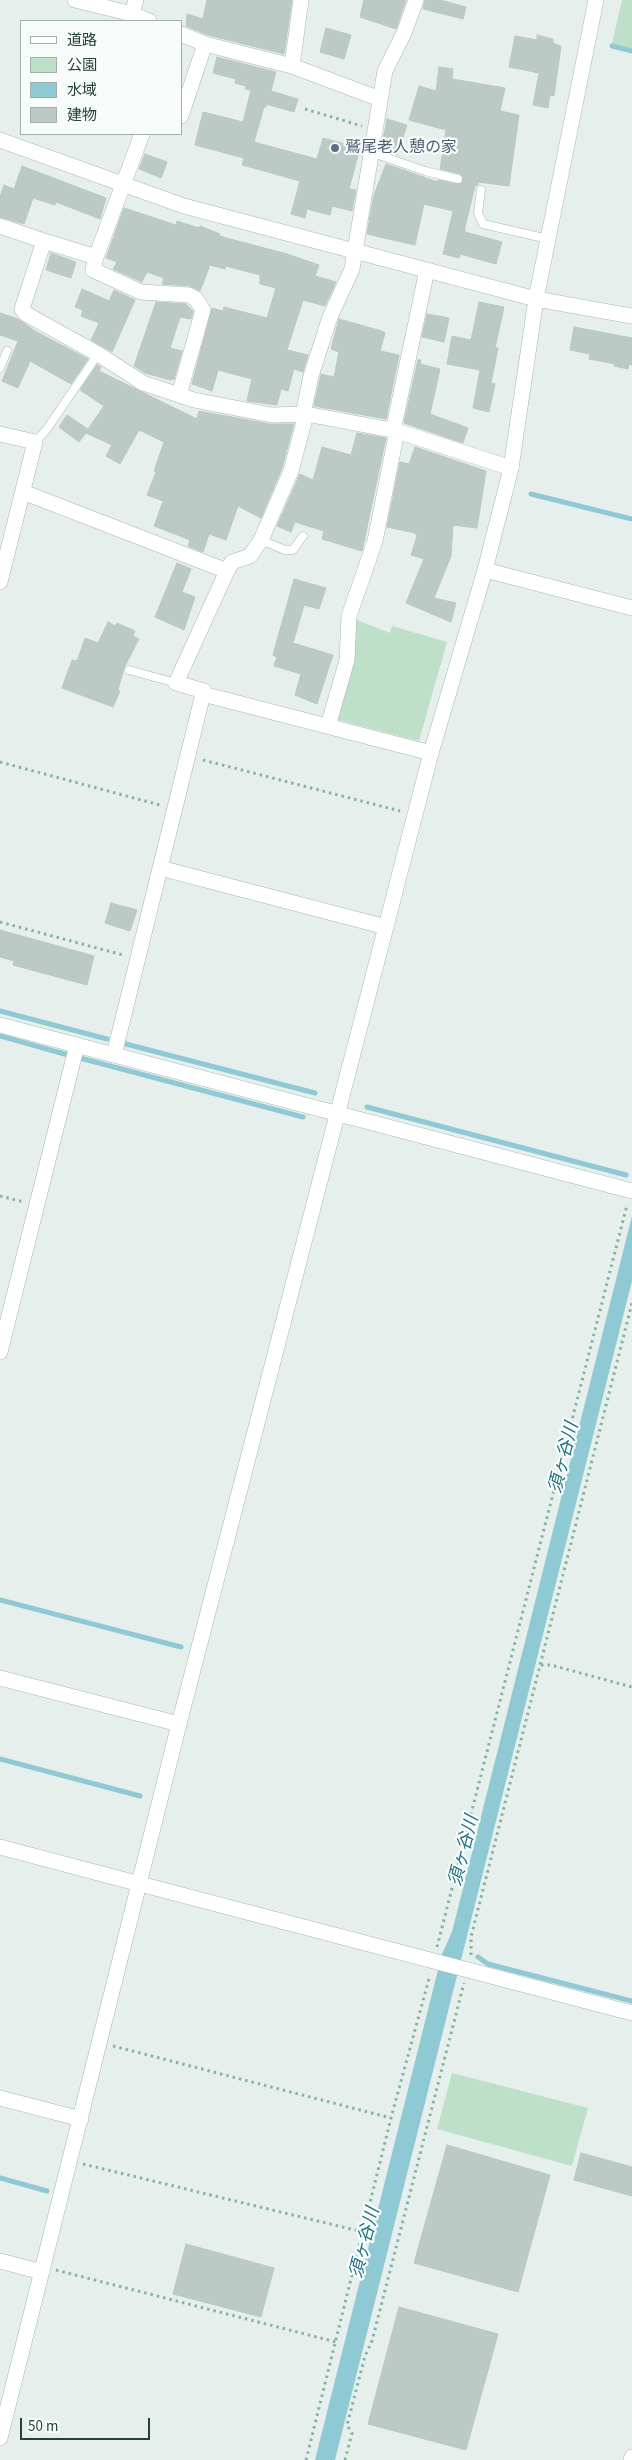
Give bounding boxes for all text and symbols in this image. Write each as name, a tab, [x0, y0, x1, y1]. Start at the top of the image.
legend	[20, 20, 182, 135]
text: 道路	[67, 30, 97, 51]
text: 公園	[67, 55, 97, 76]
text: 水域	[67, 80, 97, 101]
text: 建物	[67, 105, 97, 126]
place label: 鷲尾老人憩の家	[345, 138, 457, 158]
marker: 鷲尾老人憩の家	[329, 142, 341, 154]
water label: 須ヶ谷川	[546, 1420, 584, 1496]
water label: 須ヶ谷川	[446, 1813, 484, 1889]
water label: 須ヶ谷川	[347, 2205, 385, 2281]
scale bar	[22, 2408, 152, 2440]
text: 50 m	[28, 2416, 58, 2437]

